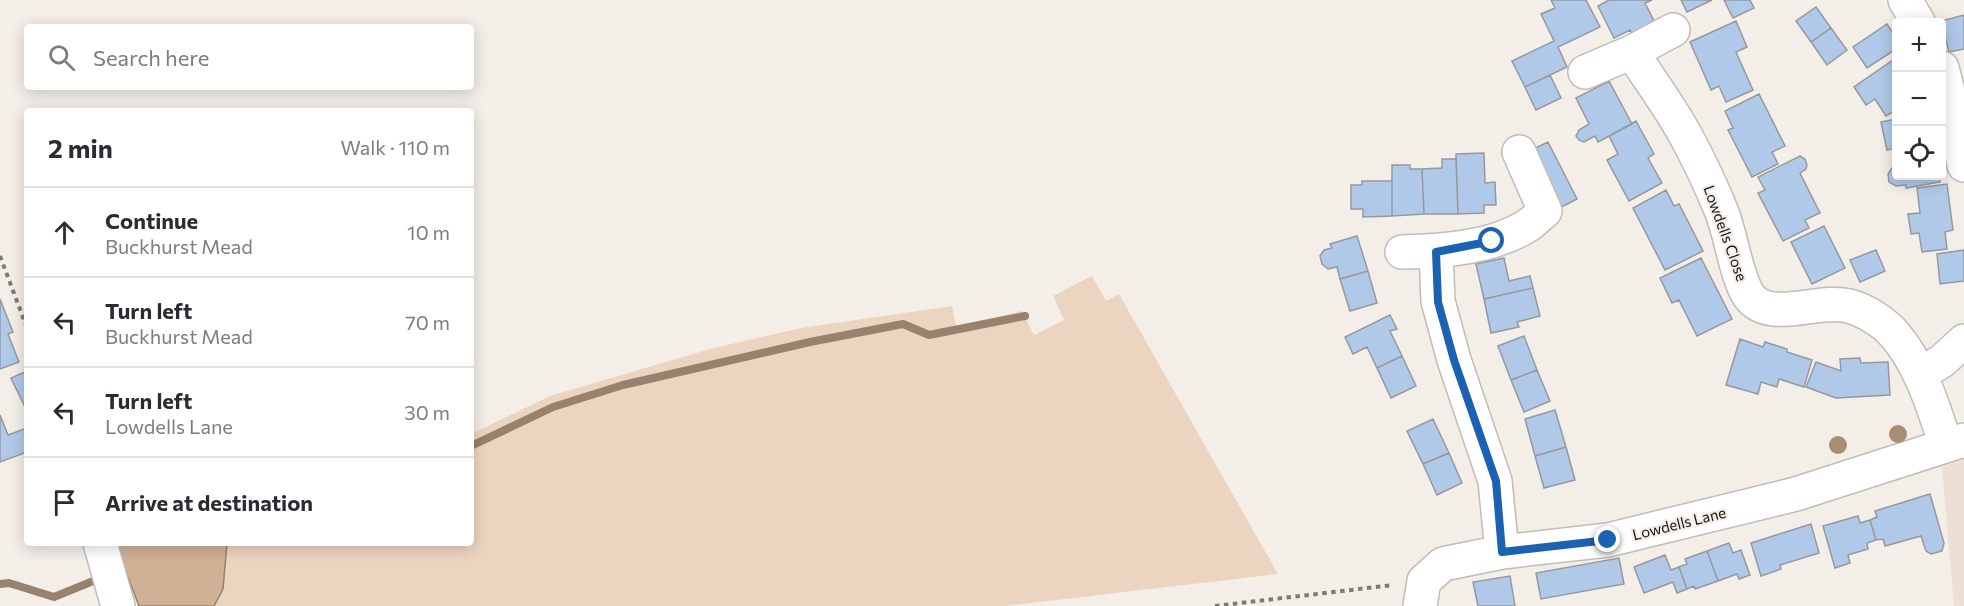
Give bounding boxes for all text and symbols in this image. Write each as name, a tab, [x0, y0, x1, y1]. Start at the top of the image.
map controls	[1892, 18, 1946, 180]
button: +	[1892, 18, 1946, 72]
search box	[24, 24, 474, 90]
icon: search	[45, 41, 78, 74]
text: Search here	[93, 44, 209, 71]
button: −	[1892, 72, 1946, 126]
button: locate	[1892, 126, 1946, 180]
text: 2 min	[48, 132, 113, 163]
text: Walk · 110 m	[340, 135, 450, 159]
street label: Lowdells Close	[1700, 183, 1752, 283]
text: Continue	[105, 207, 198, 234]
icon: ahead	[48, 216, 81, 249]
text: 10 m	[407, 220, 450, 244]
route start	[1478, 227, 1504, 253]
text: Buckhurst Mead	[105, 234, 253, 258]
text: Turn left	[105, 297, 192, 324]
icon: left	[48, 306, 81, 339]
text: 70 m	[405, 310, 450, 334]
text: Buckhurst Mead	[105, 324, 253, 348]
text: Turn left	[105, 387, 192, 414]
icon: left	[48, 396, 81, 429]
text: 30 m	[404, 400, 450, 424]
text: Lowdells Lane	[105, 414, 233, 438]
icon: arrive	[48, 486, 81, 519]
text: Arrive at destination	[105, 489, 313, 516]
street label: Lowdells Lane	[1630, 503, 1728, 543]
route end	[1594, 526, 1620, 552]

